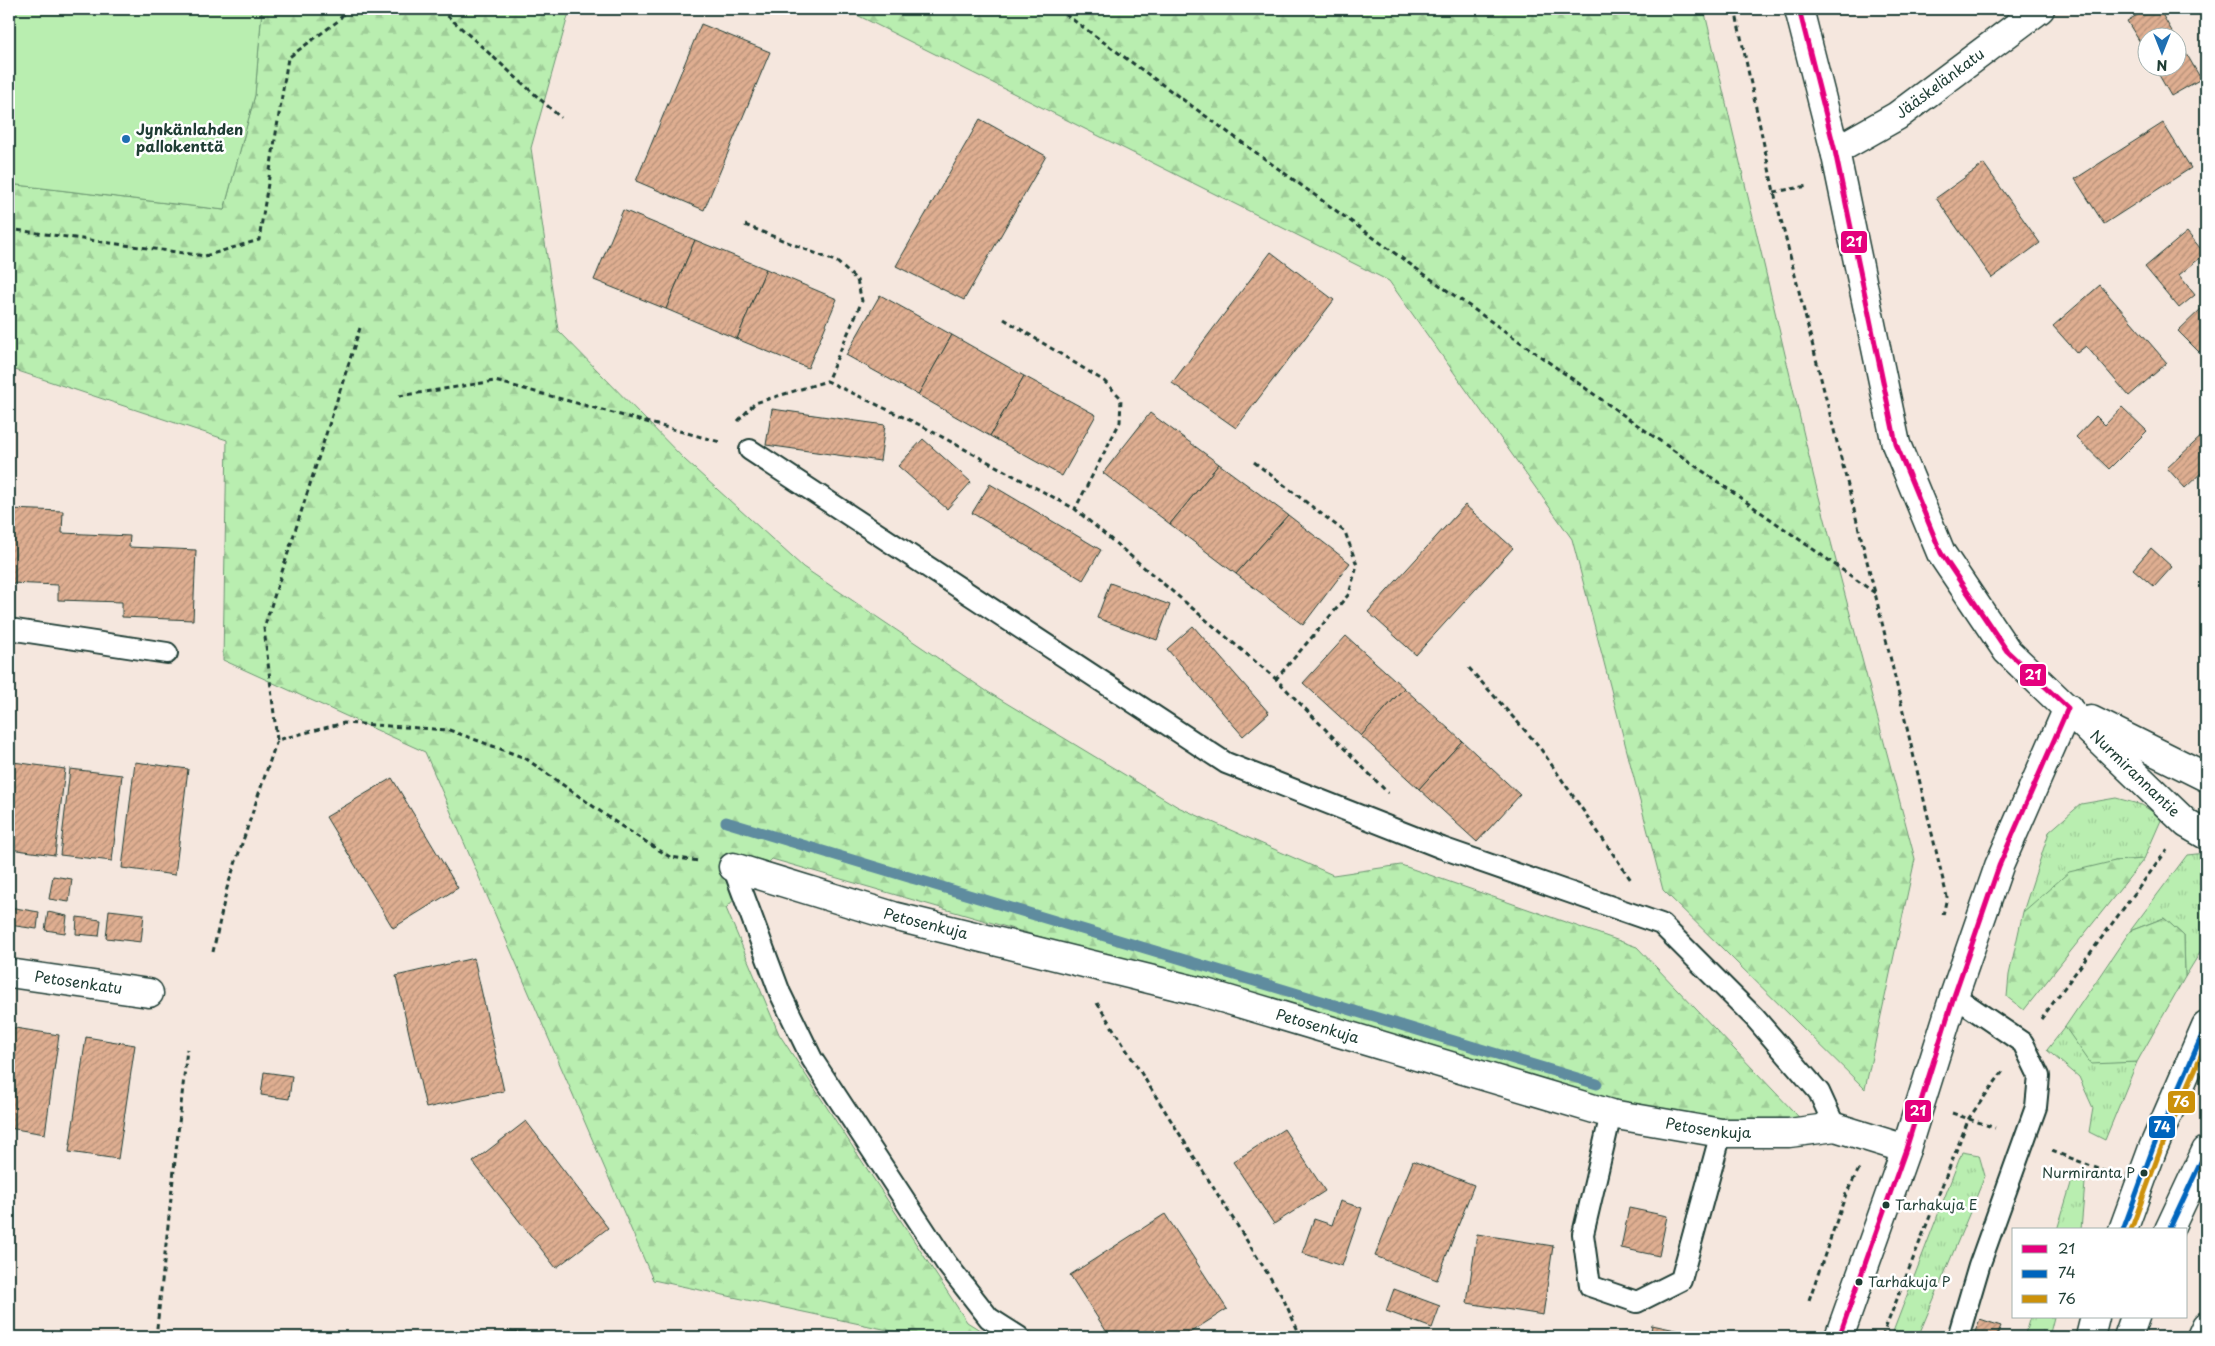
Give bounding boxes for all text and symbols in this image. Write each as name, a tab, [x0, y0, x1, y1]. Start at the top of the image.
north arrow	[2138, 28, 2188, 78]
street label: Jääskelänkatu	[1890, 42, 1988, 123]
text: N	[2156, 55, 2168, 76]
place label: Jynkänlahden pallokenttä	[136, 117, 243, 157]
marker: Jynkänlahden pallokenttä	[120, 133, 132, 145]
line badge: 21	[1840, 230, 1868, 254]
text: 21	[1846, 231, 1863, 252]
line badge: 21	[2019, 663, 2047, 687]
text: 21	[2025, 664, 2042, 685]
street label: Nurmirannantie	[2086, 724, 2186, 822]
street label: Petosenkuja	[881, 901, 971, 944]
street label: Petosenkatu	[33, 964, 124, 999]
street label: Petosenkuja	[1273, 1002, 1363, 1049]
line badge: 76	[2167, 1090, 2196, 1114]
text: 76	[2173, 1091, 2189, 1112]
line badge: 21	[1904, 1099, 1932, 1123]
text: 21	[1910, 1100, 1927, 1121]
street label: Petosenkuja	[1664, 1111, 1752, 1143]
line badge: 74	[2148, 1115, 2176, 1139]
text: 74	[2153, 1116, 2171, 1137]
place label: Nurmiranta P	[2042, 1162, 2135, 1183]
marker: Nurmiranta P	[2139, 1168, 2149, 1178]
place label: Tarhakuja E	[1895, 1194, 1978, 1215]
marker: Tarhakuja E	[1881, 1200, 1891, 1210]
legend	[2012, 1228, 2188, 1318]
text: 21	[2058, 1236, 2075, 1259]
text: 74	[2058, 1260, 2076, 1283]
place label: Tarhakuja P	[1868, 1271, 1951, 1292]
marker: Tarhakuja P	[1854, 1277, 1864, 1287]
text: 76	[2058, 1286, 2076, 1309]

